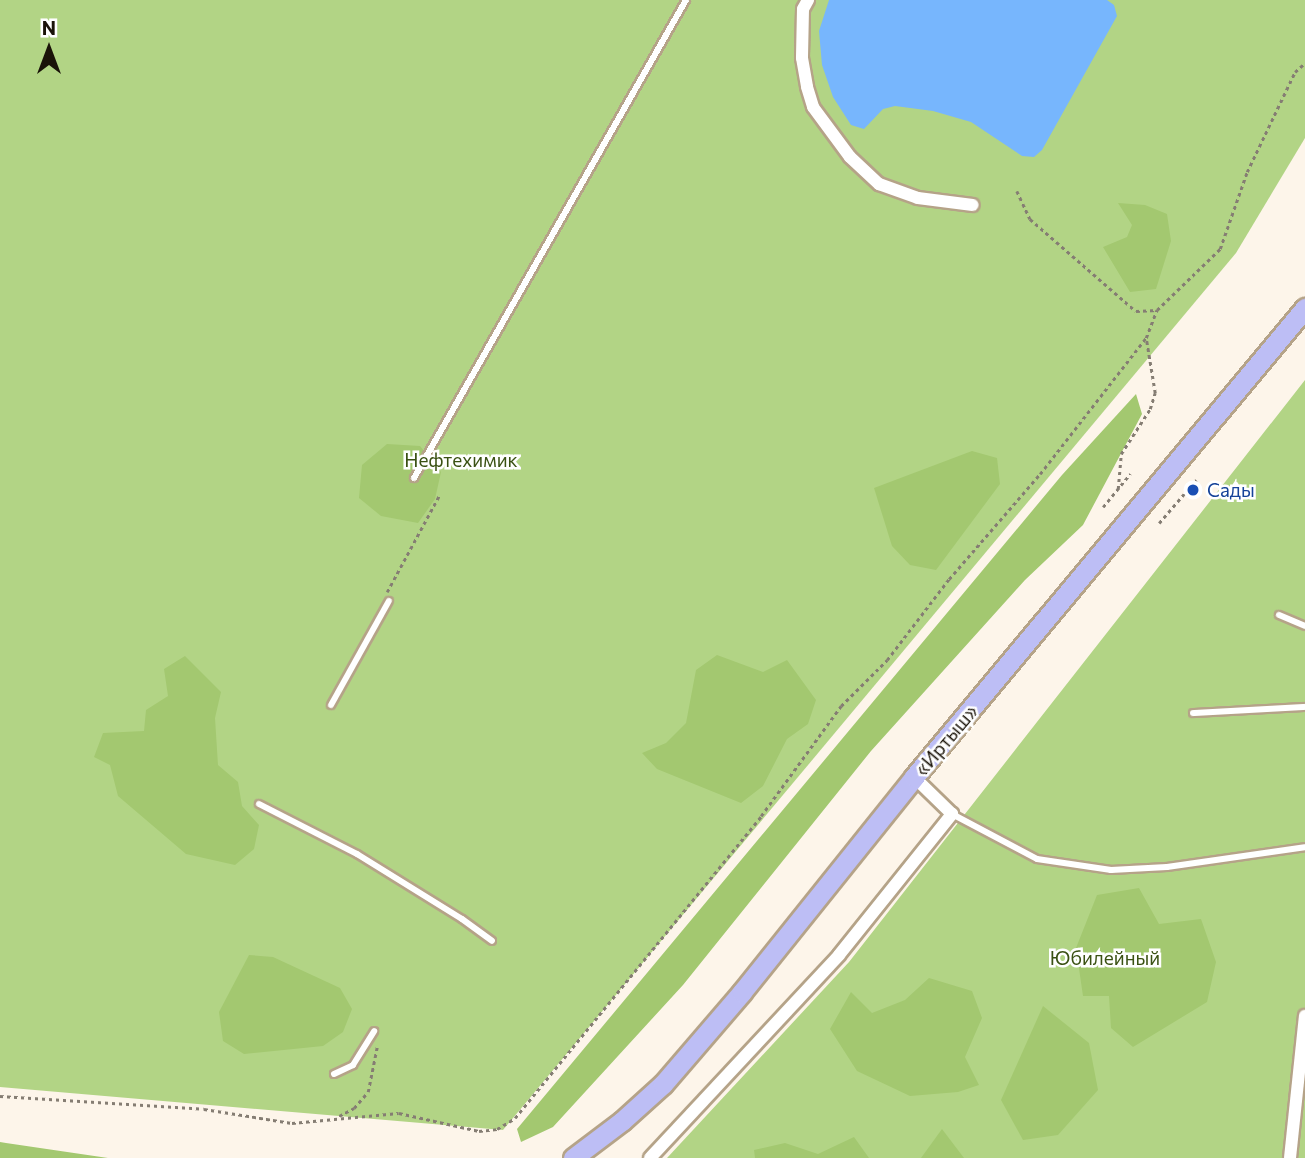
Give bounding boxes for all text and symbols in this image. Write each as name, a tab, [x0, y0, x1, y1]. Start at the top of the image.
north arrow	[14, 14, 84, 84]
text: N	[42, 16, 56, 39]
park label: Нефтехимик	[404, 449, 518, 471]
place label: Сады	[1207, 479, 1255, 501]
marker: Сады	[1185, 482, 1201, 498]
street label: «Иртыш»	[910, 700, 982, 780]
park label: Юбилейный	[1050, 947, 1160, 969]

